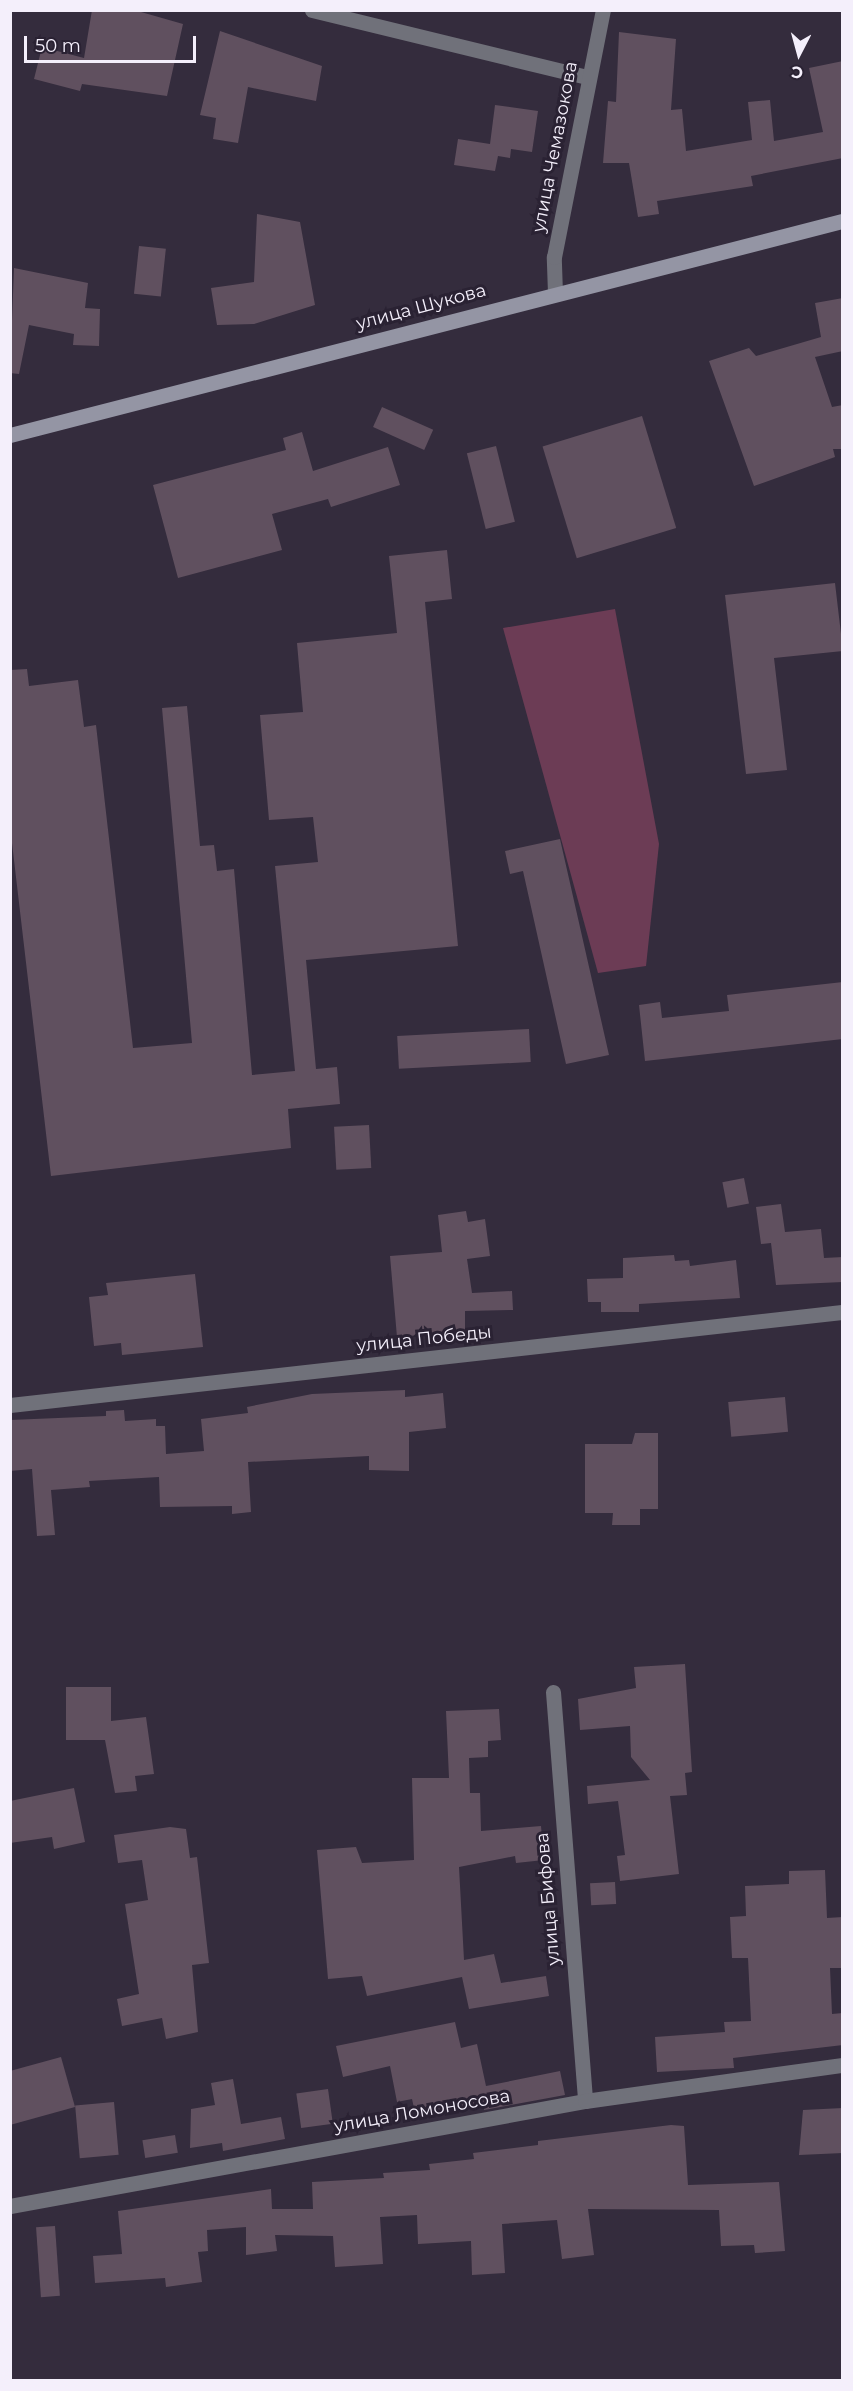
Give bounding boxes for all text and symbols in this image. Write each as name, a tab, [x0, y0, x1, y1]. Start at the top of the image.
scale bar	[27, 24, 200, 62]
north arrow	[769, 24, 829, 84]
text: 50 m	[35, 35, 81, 57]
street label: улица Чемазокова	[528, 60, 582, 234]
text: С	[790, 62, 804, 82]
street label: улица Шукова	[354, 279, 488, 335]
street label: улица Победы	[355, 1321, 493, 1357]
street label: улица Бифова	[531, 1832, 565, 1966]
street label: улица Ломоносова	[332, 2085, 512, 2137]

